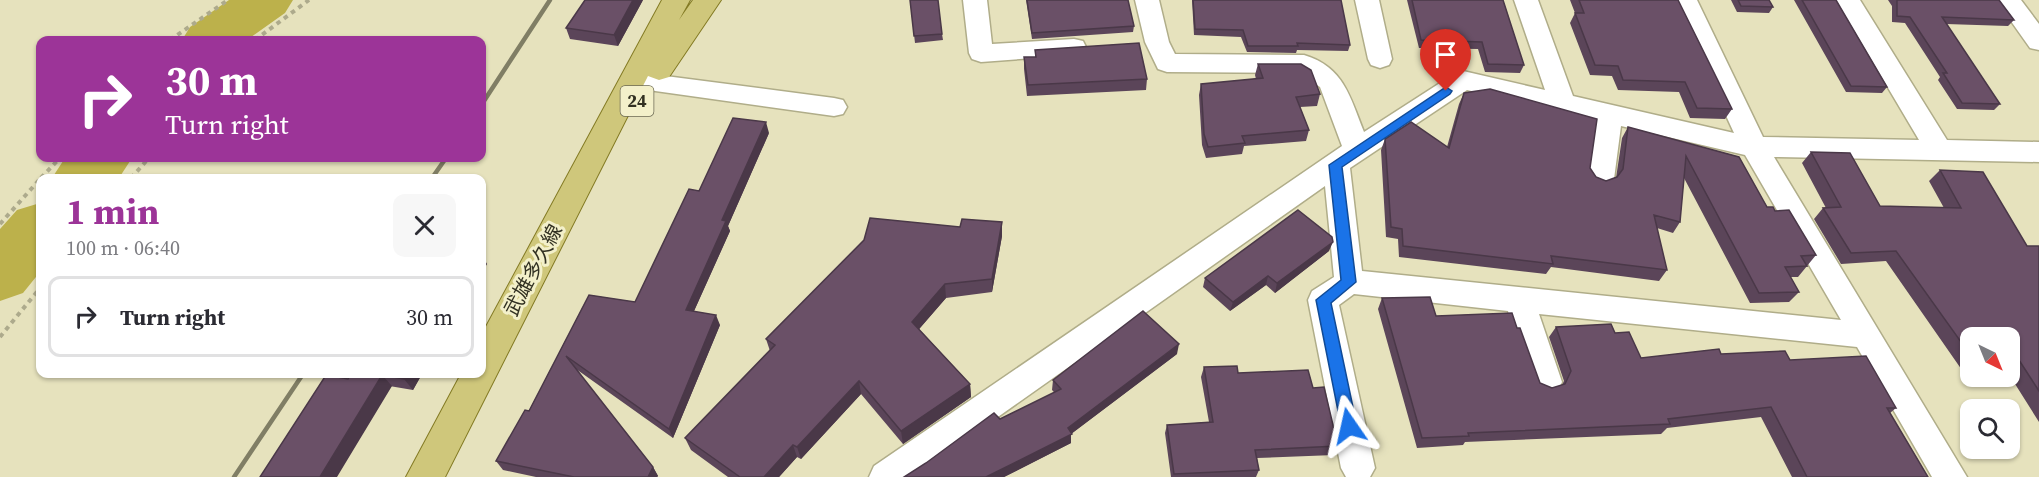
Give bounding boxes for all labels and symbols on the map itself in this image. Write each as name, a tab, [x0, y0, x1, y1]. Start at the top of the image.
pin	[1420, 29, 1471, 91]
road number: 24	[620, 86, 654, 116]
street label: 武雄多久線	[497, 219, 569, 321]
north arrow	[1960, 327, 2020, 387]
position arrow	[1317, 394, 1381, 458]

